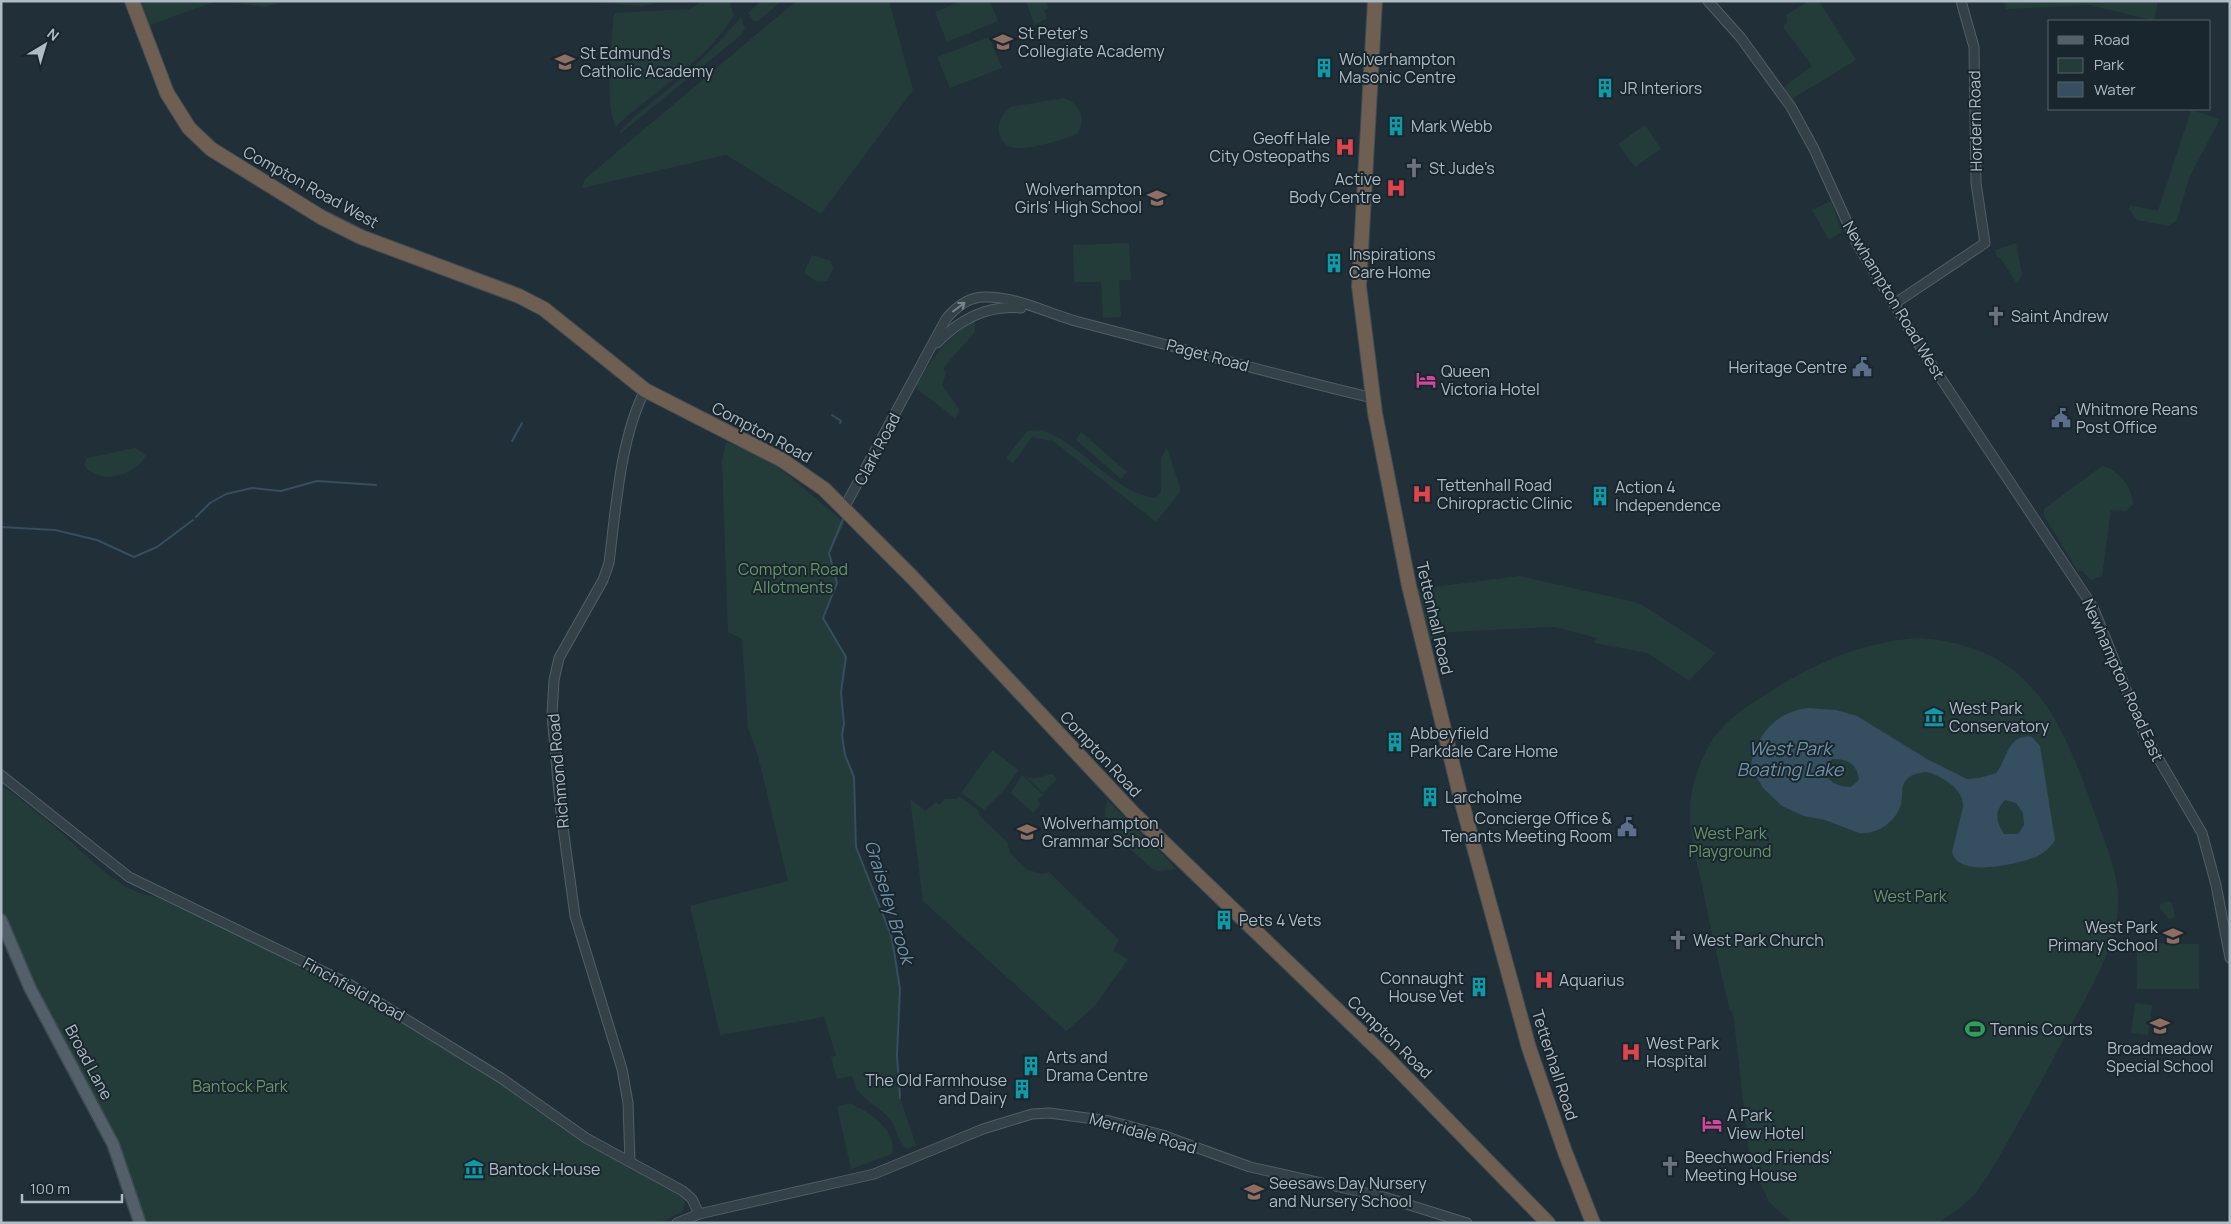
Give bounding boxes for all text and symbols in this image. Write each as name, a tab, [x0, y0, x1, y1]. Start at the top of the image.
north arrow	[20, 20, 70, 70]
legend	[2048, 20, 2211, 110]
place label: St Peter's Collegiate Academy	[1018, 22, 1165, 62]
text: N	[43, 24, 63, 45]
text: Road	[2094, 29, 2130, 50]
school or university icon: St Peter's Collegiate Academy	[992, 31, 1014, 53]
place label: St Edmund's Catholic Academy	[580, 42, 714, 82]
place label: Wolverhampton Masonic Centre	[1339, 48, 1456, 88]
school or university icon: St Edmund's Catholic Academy	[554, 51, 576, 73]
text: Park	[2094, 54, 2124, 75]
building icon: Wolverhampton Masonic Centre	[1313, 57, 1335, 79]
street label: Hordern Road	[1963, 70, 1987, 172]
building icon: JR Interiors	[1594, 77, 1616, 99]
place label: JR Interiors	[1620, 77, 1702, 99]
text: Water	[2094, 79, 2136, 100]
building icon: Mark Webb	[1385, 115, 1407, 137]
place label: Mark Webb	[1411, 115, 1493, 137]
place label: Geoff Hale City Osteopaths	[1209, 127, 1330, 167]
hospital icon: Geoff Hale City Osteopaths	[1334, 136, 1356, 158]
street label: Compton Road West	[239, 141, 383, 233]
church icon: St Jude's	[1403, 157, 1425, 179]
place label: St Jude's	[1429, 157, 1495, 179]
place label: Active Body Centre	[1289, 168, 1381, 208]
hospital icon: Active Body Centre	[1385, 177, 1407, 199]
place label: Wolverhampton Girls' High School	[1015, 178, 1142, 218]
school or university icon: Wolverhampton Girls' High School	[1146, 187, 1168, 209]
street label: Newhampton Road West	[1838, 217, 1950, 383]
place label: Inspirations Care Home	[1349, 243, 1436, 283]
building icon: Inspirations Care Home	[1323, 252, 1345, 274]
one-way arrow	[952, 302, 966, 312]
church icon: Saint Andrew	[1985, 305, 2007, 327]
place label: Saint Andrew	[2011, 305, 2109, 327]
street label: Paget Road	[1164, 333, 1252, 377]
place label: Heritage Centre	[1728, 356, 1847, 378]
public building icon: Heritage Centre	[1851, 356, 1873, 378]
place label: Queen Victoria Hotel	[1441, 360, 1540, 400]
hotel icon: Queen Victoria Hotel	[1415, 369, 1437, 391]
street label: Compton Road	[708, 396, 816, 468]
place label: Whitmore Reans Post Office	[2076, 398, 2198, 438]
public building icon: Whitmore Reans Post Office	[2050, 407, 2072, 429]
street label: Clark Road	[849, 409, 905, 489]
place label: Tettenhall Road Chiropractic Clinic	[1437, 474, 1573, 514]
place label: Action 4 Independence	[1615, 476, 1721, 516]
hospital icon: Tettenhall Road Chiropractic Clinic	[1411, 483, 1433, 505]
building icon: Action 4 Independence	[1589, 485, 1611, 507]
park label: Compton Road Allotments	[738, 558, 848, 598]
street label: Tettenhall Road	[1411, 559, 1459, 677]
street label: Newhampton Road East	[2077, 595, 2169, 765]
place label: West Park Conservatory	[1949, 697, 2050, 737]
street label: Compton Road	[1055, 706, 1147, 802]
museum icon: West Park Conservatory	[1923, 706, 1945, 728]
street label: Richmond Road	[542, 713, 574, 829]
place label: Abbeyfield Parkdale Care Home	[1410, 722, 1558, 762]
building icon: Abbeyfield Parkdale Care Home	[1384, 731, 1406, 753]
water label: West Park Boating Lake	[1737, 736, 1845, 781]
building icon: Larcholme	[1419, 786, 1441, 808]
place label: Larcholme	[1445, 786, 1522, 808]
place label: Concierge Office & Tenants Meeting Room	[1442, 807, 1613, 847]
place label: Wolverhampton Grammar School	[1042, 812, 1164, 852]
public building icon: Concierge Office & Tenants Meeting Room	[1616, 816, 1638, 838]
school or university icon: Wolverhampton Grammar School	[1016, 821, 1038, 843]
park label: West Park Playground	[1688, 822, 1772, 862]
water label: Graiseley Brook	[860, 837, 921, 969]
park label: West Park	[1873, 885, 1948, 907]
building icon: Pets 4 Vets	[1213, 909, 1235, 931]
place label: Pets 4 Vets	[1239, 909, 1321, 931]
place label: West Park Primary School	[2048, 916, 2159, 956]
school or university icon: West Park Primary School	[2162, 925, 2184, 947]
church icon: West Park Church	[1667, 929, 1689, 951]
place label: West Park Church	[1693, 929, 1824, 951]
street label: Finchfield Road	[299, 952, 409, 1026]
place label: Connaught House Vet	[1380, 967, 1464, 1007]
hospital icon: Aquarius	[1533, 969, 1555, 991]
place label: Aquarius	[1559, 969, 1624, 991]
building icon: Connaught House Vet	[1468, 976, 1490, 998]
street label: Compton Road	[1343, 991, 1437, 1083]
street label: Tettenhall Road	[1527, 1007, 1583, 1123]
school or university icon: Broadmeadow Special School	[2149, 1015, 2171, 1037]
sports icon: Tennis Courts	[1964, 1018, 1986, 1040]
place label: Tennis Courts	[1990, 1018, 2093, 1040]
street label: Broad Lane	[60, 1020, 118, 1104]
place label: West Park Hospital	[1646, 1032, 1720, 1072]
place label: Broadmeadow Special School	[2106, 1037, 2214, 1077]
hospital icon: West Park Hospital	[1620, 1041, 1642, 1063]
place label: Arts and Drama Centre	[1046, 1046, 1148, 1086]
building icon: Arts and Drama Centre	[1020, 1055, 1042, 1077]
place label: The Old Farmhouse and Dairy	[865, 1069, 1008, 1109]
park label: Bantock Park	[192, 1075, 289, 1097]
building icon: The Old Farmhouse and Dairy	[1011, 1078, 1033, 1100]
place label: A Park View Hotel	[1727, 1104, 1804, 1144]
street label: Merridale Road	[1087, 1107, 1199, 1159]
hotel icon: A Park View Hotel	[1701, 1113, 1723, 1135]
place label: Beechwood Friends' Meeting House	[1685, 1146, 1833, 1186]
church icon: Beechwood Friends' Meeting House	[1659, 1155, 1681, 1177]
museum icon: Bantock House	[463, 1158, 485, 1180]
place label: Bantock House	[489, 1158, 600, 1180]
scale bar	[22, 1172, 122, 1204]
place label: Seesaws Day Nursery and Nursery School	[1269, 1172, 1427, 1212]
text: 100 m	[30, 1178, 70, 1199]
school or university icon: Seesaws Day Nursery and Nursery School	[1243, 1181, 1265, 1203]

